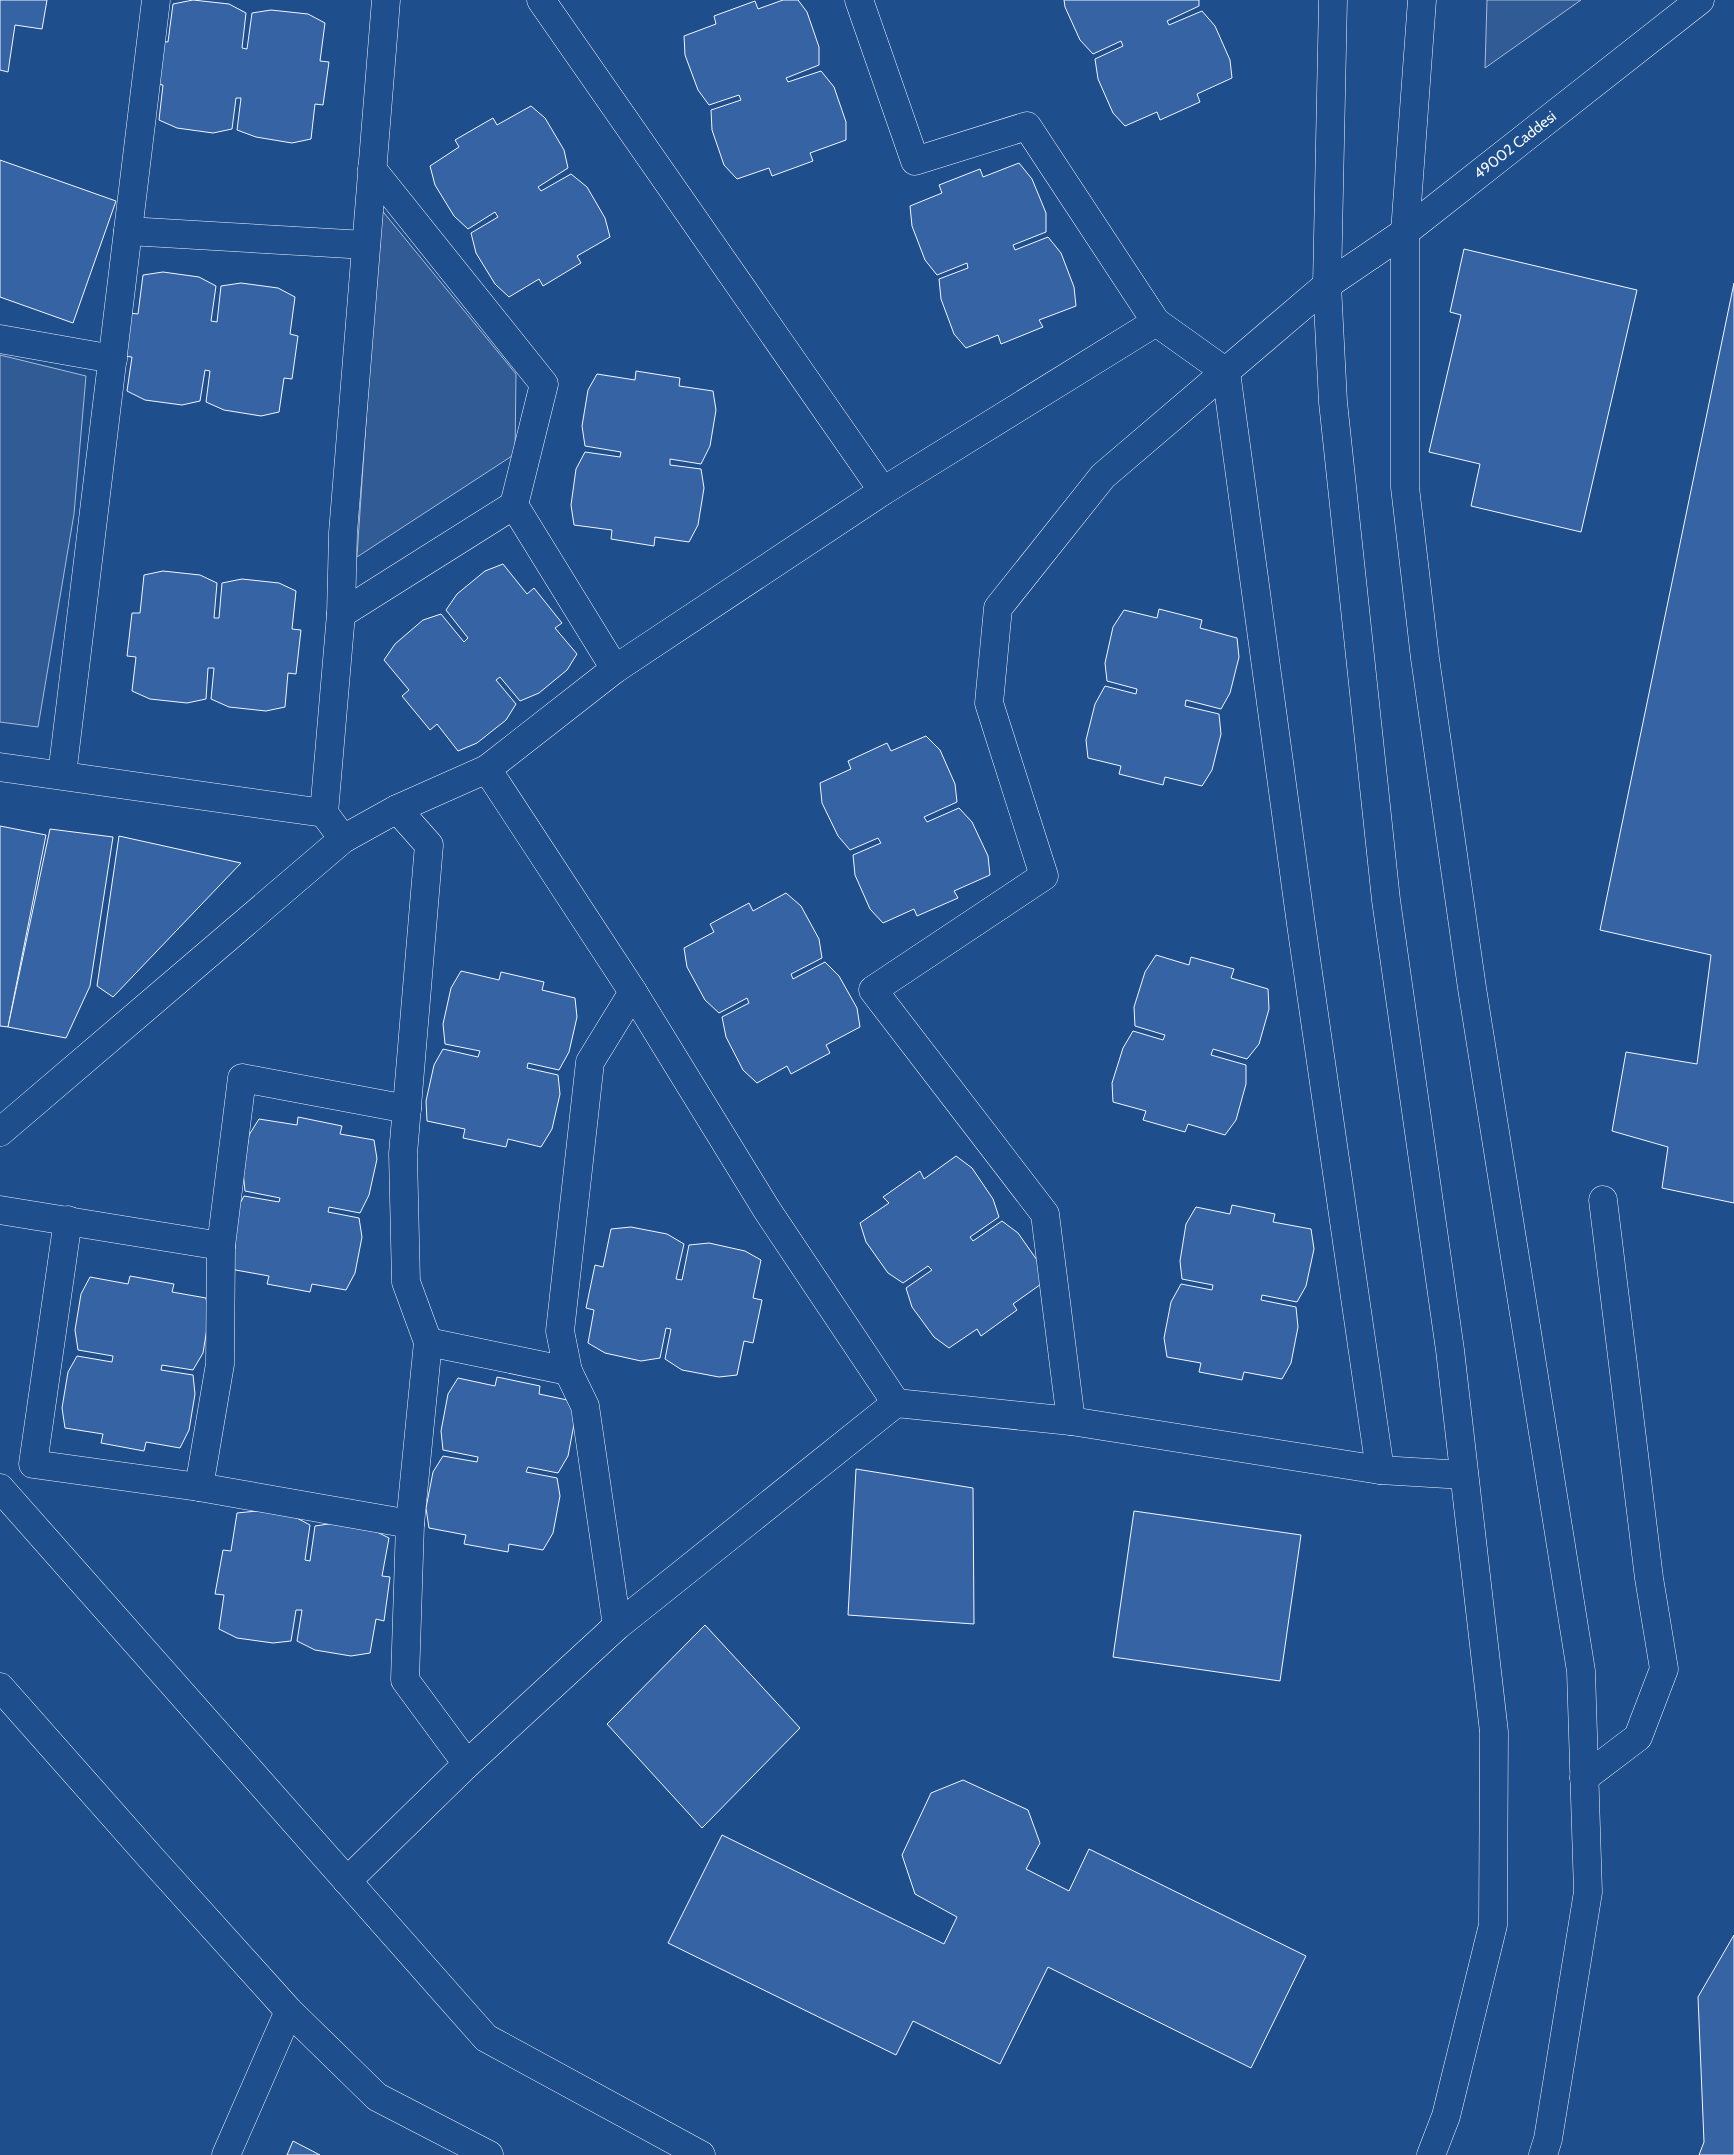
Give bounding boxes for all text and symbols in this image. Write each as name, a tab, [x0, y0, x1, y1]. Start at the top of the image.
street label: 49002 Caddesi	[1470, 107, 1560, 183]

